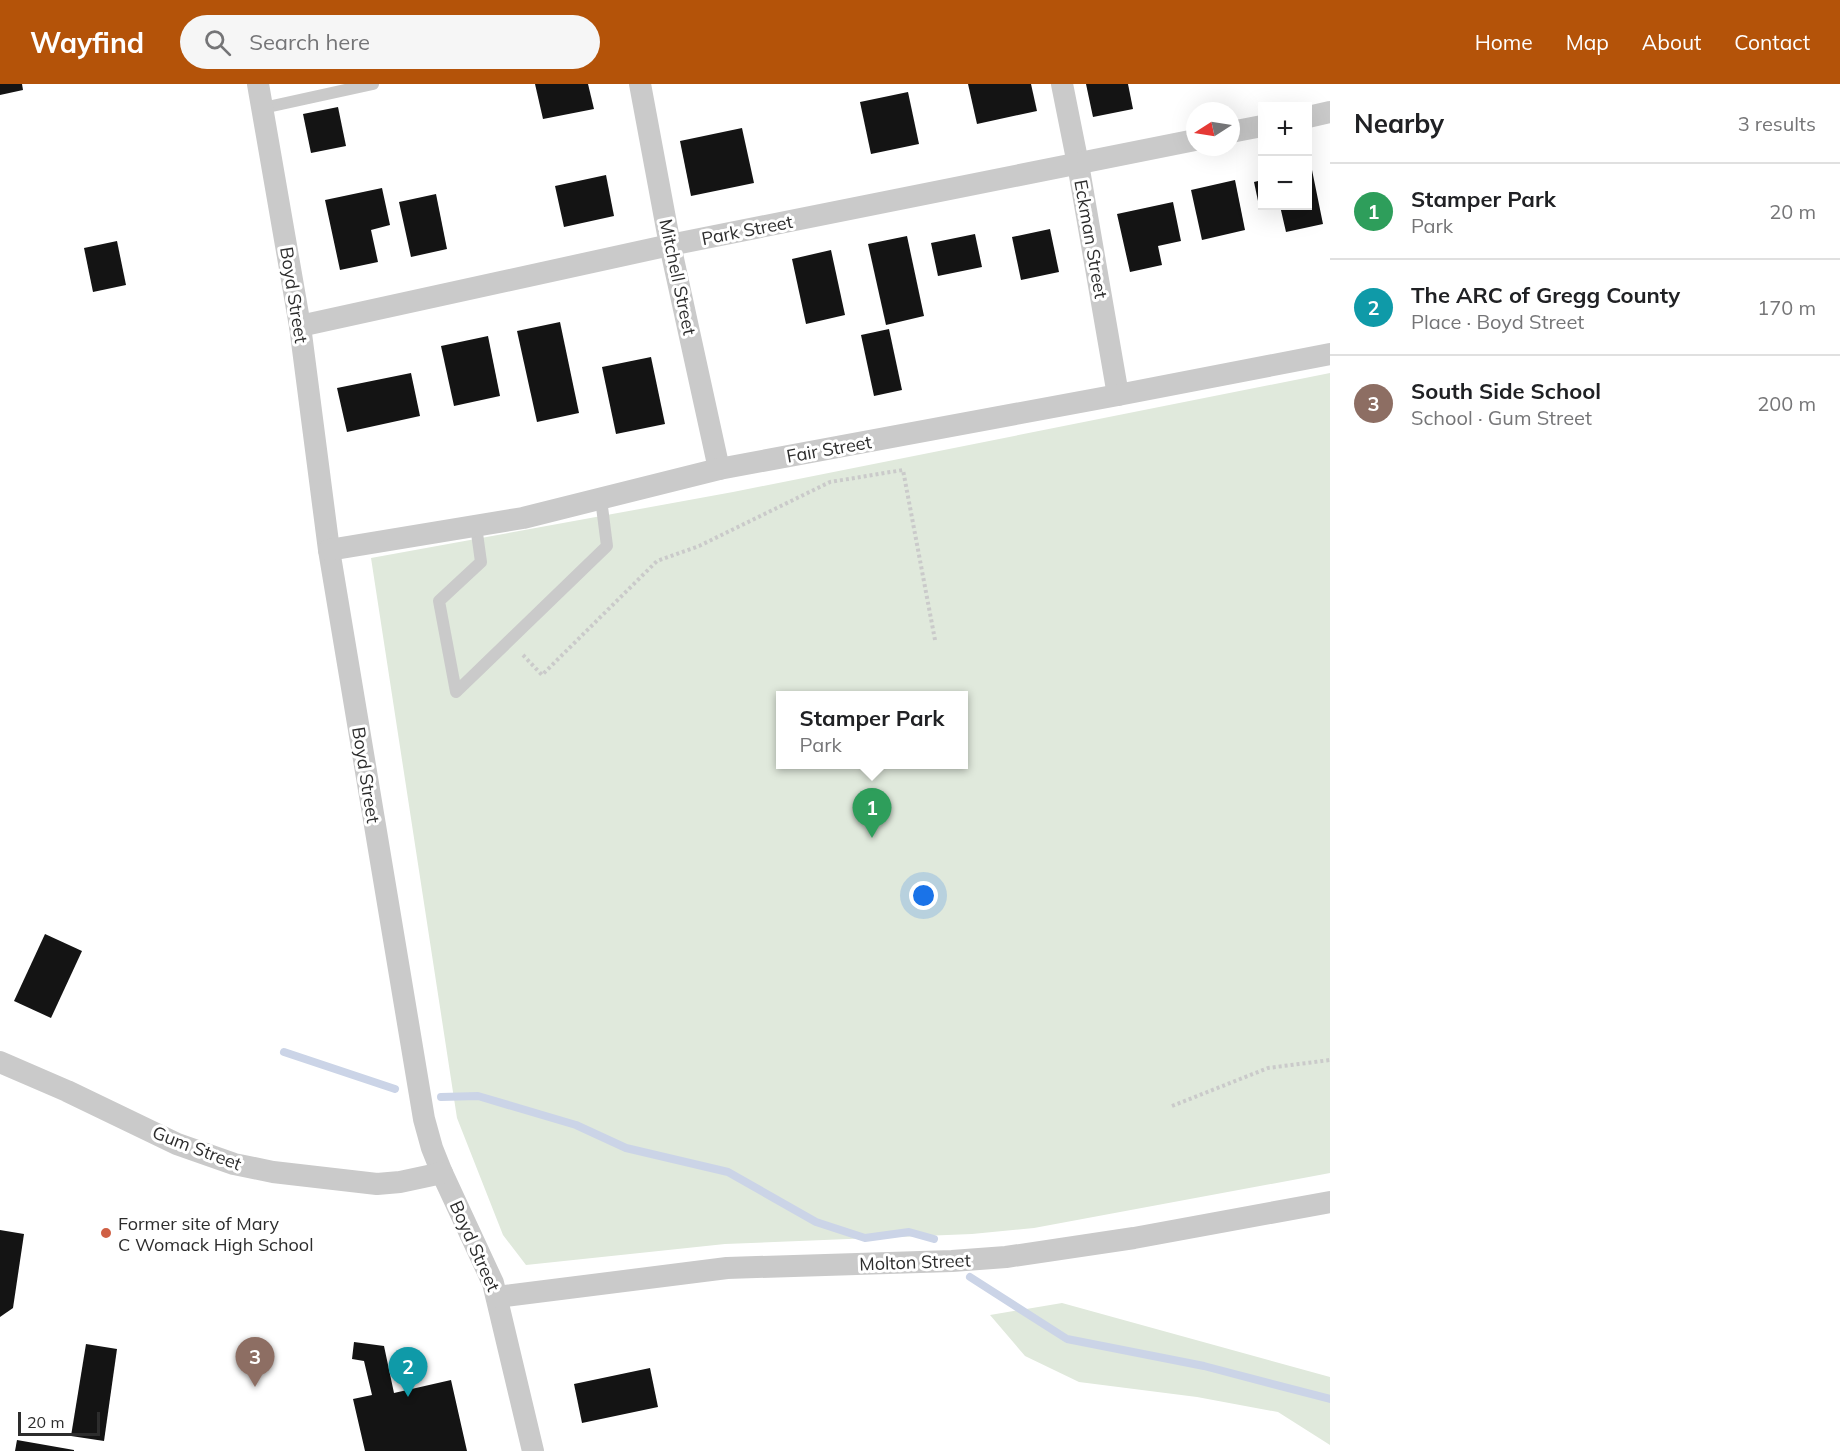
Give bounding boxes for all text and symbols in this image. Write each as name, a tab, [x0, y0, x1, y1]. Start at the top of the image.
search box	[180, 15, 600, 69]
text: Wayfind	[30, 25, 144, 60]
icon: search	[201, 26, 234, 59]
text: Search here	[249, 28, 370, 56]
text: Home	[1475, 29, 1533, 55]
text: Map	[1566, 29, 1609, 55]
text: About	[1642, 29, 1701, 55]
text: Contact	[1734, 29, 1810, 55]
north arrow	[1186, 102, 1240, 156]
map controls	[1258, 102, 1312, 210]
button: +	[1258, 102, 1312, 156]
text: Nearby	[1354, 107, 1444, 140]
text: 3 results	[1738, 111, 1816, 136]
button: −	[1258, 156, 1312, 210]
street label: Eckman Street	[1069, 178, 1113, 300]
text: Stamper Park	[1411, 185, 1556, 213]
text: 1	[1368, 199, 1380, 224]
text: 20 m	[1769, 199, 1816, 224]
street label: Park Street	[699, 210, 795, 250]
text: Park	[1411, 213, 1453, 238]
street label: Mitchell Street	[654, 217, 702, 337]
street label: Boyd Street	[275, 245, 313, 345]
text: The ARC of Gregg County	[1411, 281, 1680, 309]
text: 2	[1368, 295, 1380, 320]
text: 170 m	[1757, 295, 1816, 320]
text: Place · Boyd Street	[1411, 309, 1584, 334]
text: South Side School	[1411, 377, 1601, 405]
text: 3	[1368, 391, 1380, 416]
text: 200 m	[1757, 391, 1816, 416]
text: School · Gum Street	[1411, 405, 1592, 430]
street label: Fair Street	[785, 430, 873, 468]
popup	[776, 691, 968, 769]
text: Stamper Park	[800, 704, 944, 732]
street label: Boyd Street	[347, 725, 385, 825]
text: Park	[800, 732, 842, 757]
pin: 1	[852, 788, 892, 838]
your location	[909, 881, 938, 910]
street label: Gum Street	[149, 1120, 245, 1176]
street label: Boyd Street	[445, 1197, 505, 1295]
place label: Former site of Mary C Womack High School	[118, 1212, 313, 1256]
marker: Former site of Mary C Womack High School	[99, 1226, 113, 1240]
street label: Molton Street	[859, 1249, 971, 1275]
pin: 3	[236, 1338, 274, 1387]
pin: 2	[388, 1348, 428, 1397]
scale bar	[18, 1409, 100, 1436]
text: 20 m	[27, 1412, 64, 1432]

